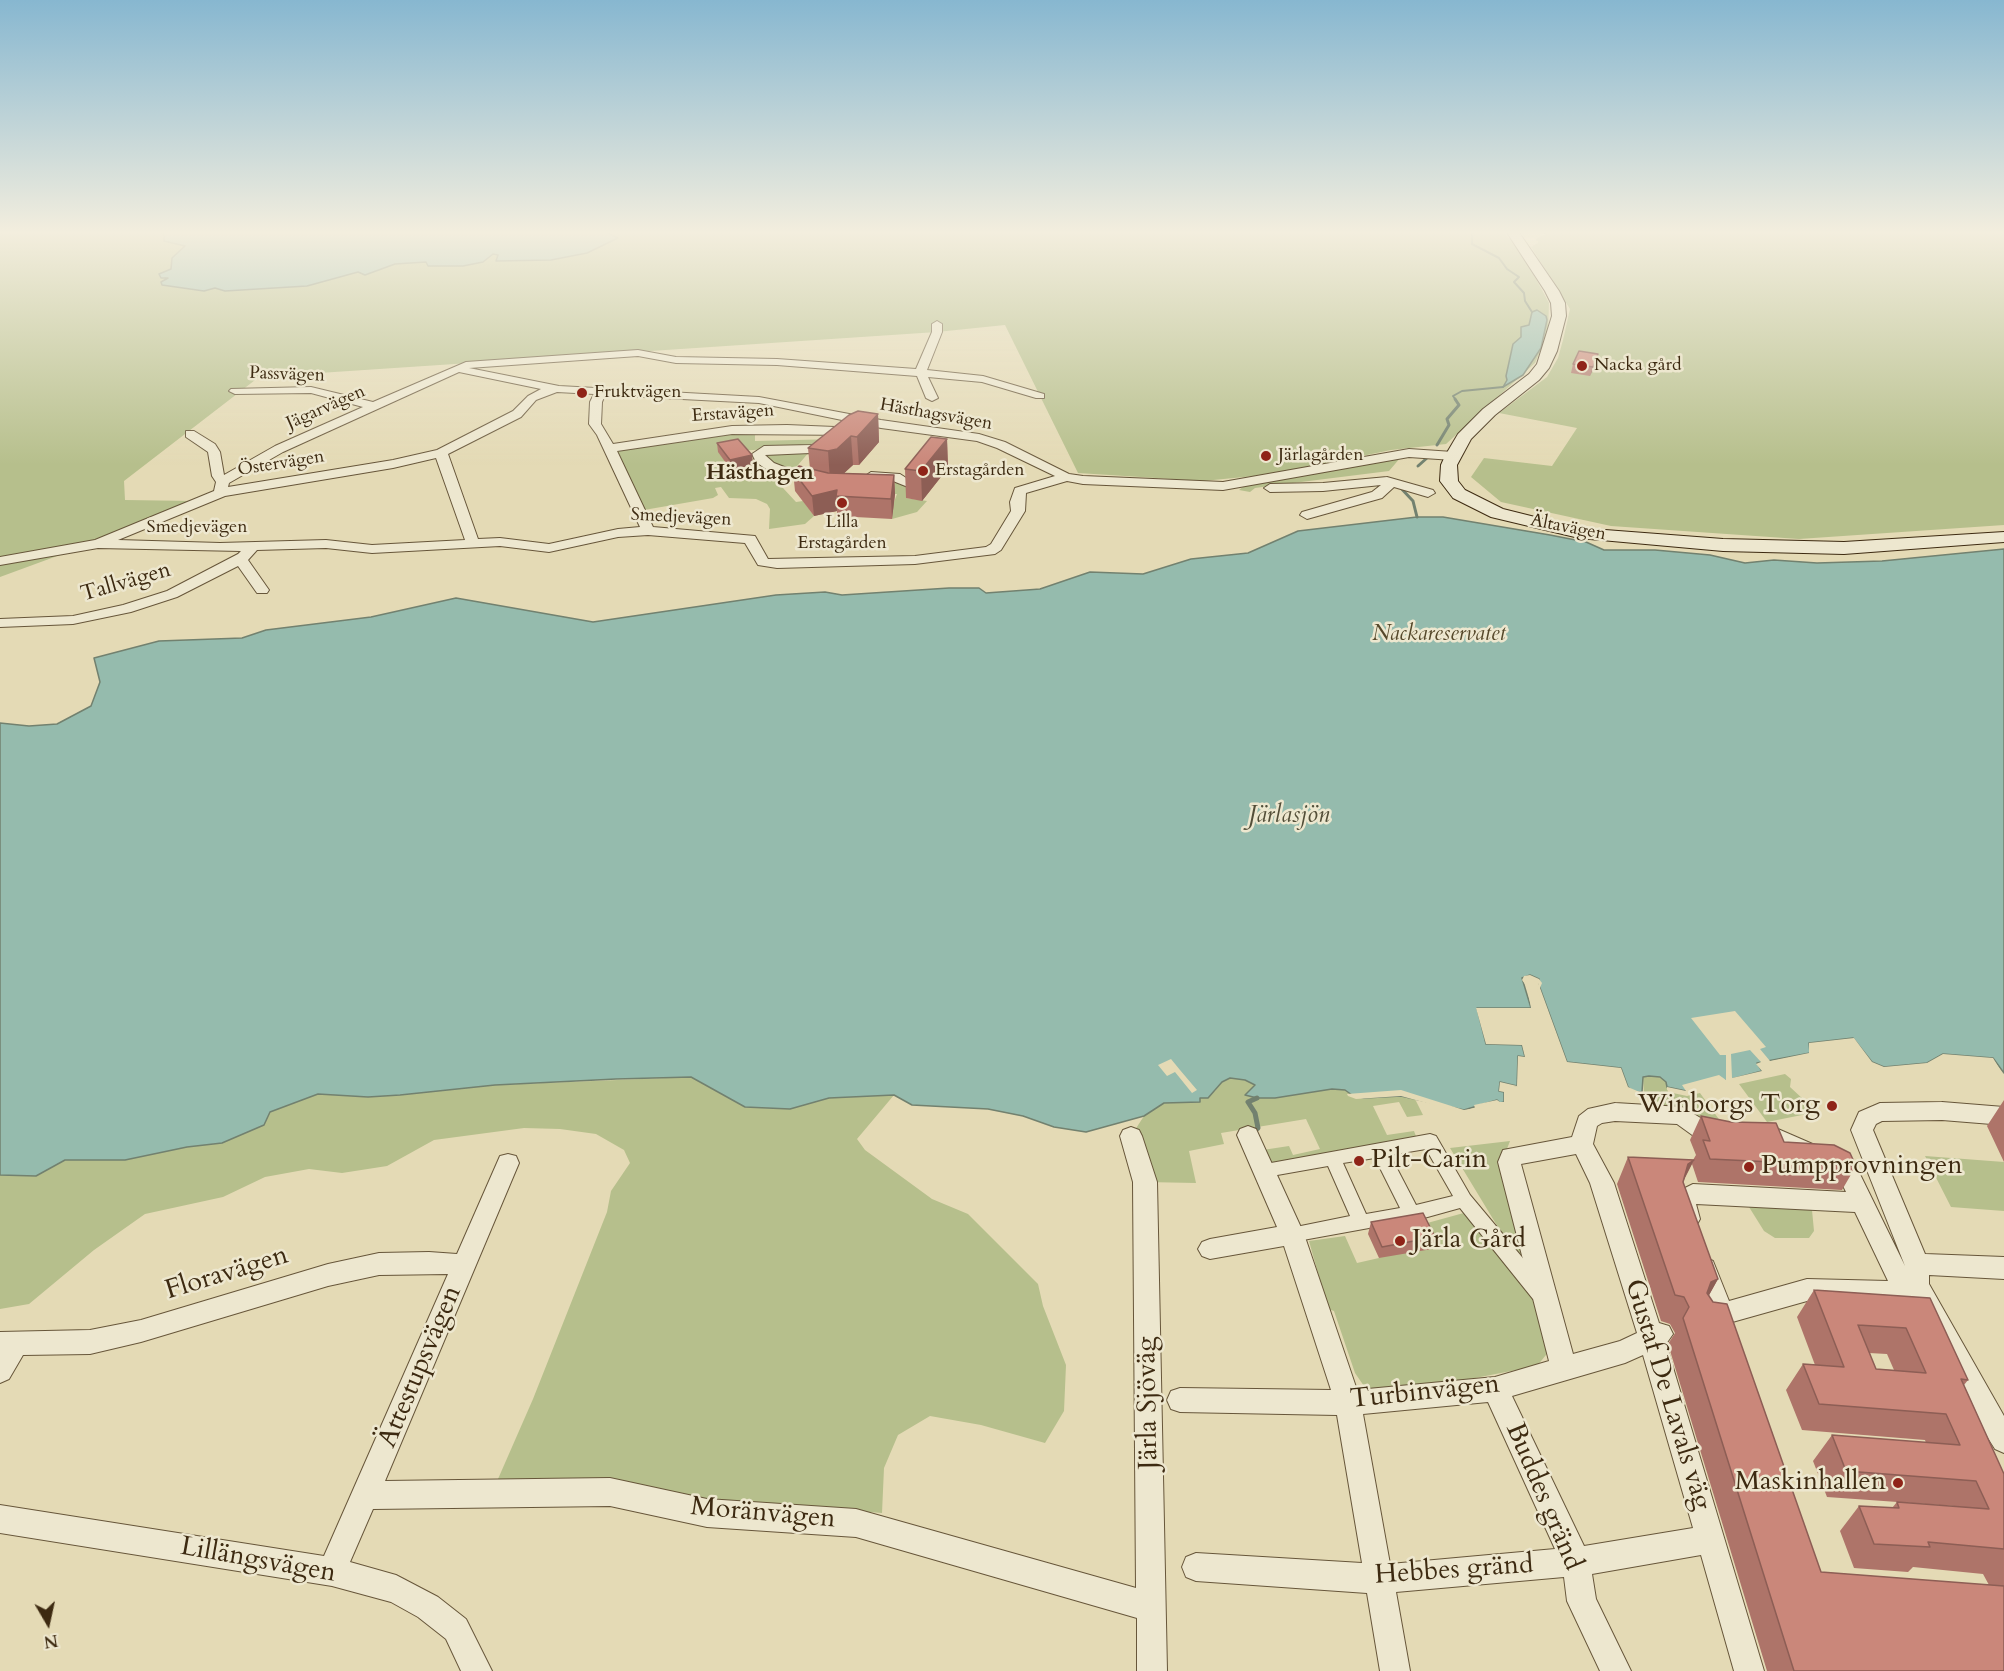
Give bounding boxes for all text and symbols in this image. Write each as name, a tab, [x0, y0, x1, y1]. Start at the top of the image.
place label: Nacka gård	[1594, 355, 1682, 377]
marker: Nacka gård	[1575, 359, 1589, 373]
street label: Passvägen	[249, 363, 325, 387]
street label: Jägarvägen	[283, 381, 369, 435]
place label: Fruktvägen	[594, 382, 682, 404]
marker: Fruktvägen	[575, 386, 589, 400]
street label: Hästhagsvägen	[878, 394, 994, 436]
street label: Erstavägen	[691, 400, 775, 428]
place label: Järlagården	[1278, 445, 1363, 467]
street label: Östervägen	[236, 446, 326, 482]
marker: Järlagården	[1259, 449, 1273, 463]
place label: Erstagården	[935, 460, 1025, 482]
district label: Hästhagen	[706, 461, 814, 487]
marker: Erstagården	[916, 464, 930, 478]
marker: Lilla Erstagården	[835, 496, 849, 510]
street label: Smedjevägen	[630, 505, 732, 531]
street label: Ältavägen	[1528, 510, 1608, 546]
place label: Lilla Erstagården	[797, 512, 887, 554]
street label: Smedjevägen	[147, 517, 247, 539]
street label: Tallvägen	[78, 558, 174, 608]
park label: Nackareservatet	[1372, 622, 1506, 648]
water label: Järlasjön	[1248, 802, 1330, 830]
place label: Winborgs Torg	[1638, 1090, 1820, 1122]
marker: Winborgs Torg	[1825, 1099, 1839, 1113]
place label: Pilt-Carin	[1371, 1145, 1487, 1177]
place label: Pumpprovningen	[1761, 1151, 1962, 1183]
marker: Pilt-Carin	[1352, 1154, 1366, 1168]
marker: Pumpprovningen	[1742, 1160, 1756, 1174]
place label: Järla Gård	[1412, 1225, 1526, 1257]
marker: Järla Gård	[1393, 1234, 1407, 1248]
street label: Floravägen	[162, 1240, 292, 1308]
street label: Gustaf De Lavals väg	[1616, 1276, 1718, 1514]
street label: Ättestupsvägen	[372, 1281, 470, 1453]
street label: Järla Sjöväg	[1132, 1336, 1166, 1470]
street label: Turbinvägen	[1349, 1369, 1501, 1417]
street label: Buddes gränd	[1497, 1418, 1589, 1576]
place label: Maskinhallen	[1735, 1467, 1886, 1499]
marker: Maskinhallen	[1891, 1476, 1905, 1490]
street label: Moränvägen	[689, 1492, 837, 1536]
street label: Lillängsvägen	[178, 1531, 338, 1591]
street label: Hebbes gränd	[1374, 1549, 1534, 1593]
north arrow	[18, 1593, 78, 1653]
text: N	[42, 1629, 59, 1653]

